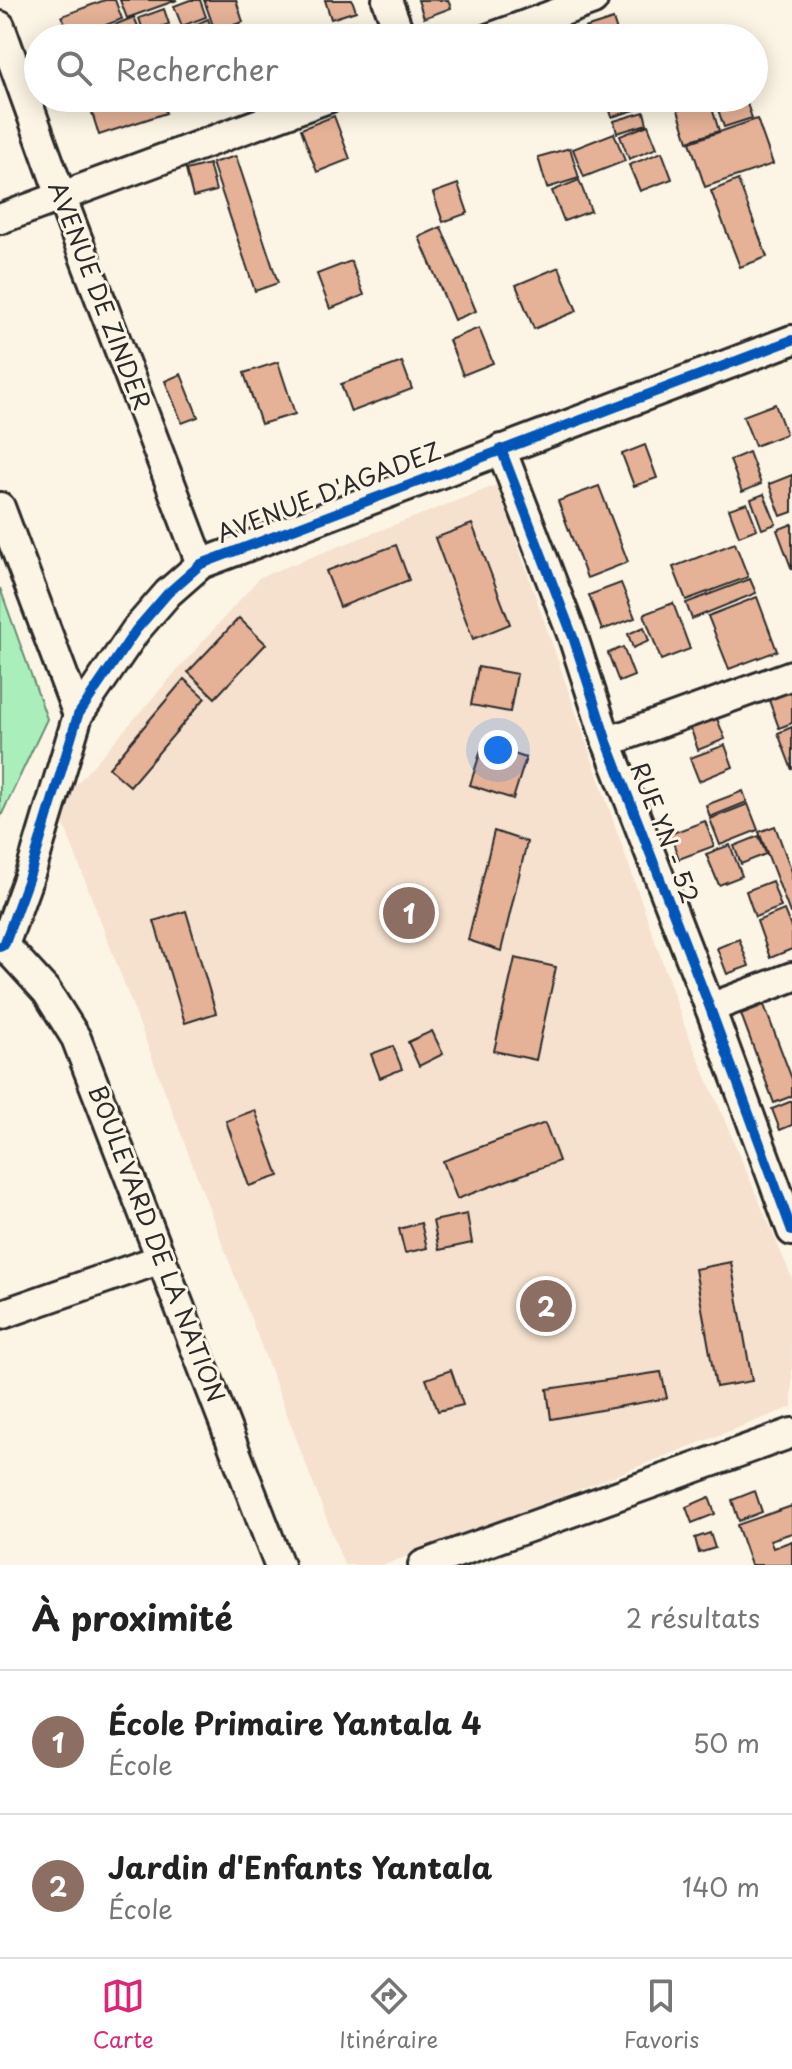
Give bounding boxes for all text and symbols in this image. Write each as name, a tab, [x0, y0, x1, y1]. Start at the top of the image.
search box	[24, 24, 768, 112]
icon: search	[52, 46, 96, 90]
text: Rechercher	[116, 46, 279, 91]
street label: AVENUE DE ZINDER	[41, 176, 161, 415]
street label: AVENUE D'AGADEZ	[211, 432, 446, 551]
your location	[478, 730, 518, 770]
street label: RUE YN - 52	[622, 757, 709, 908]
pin: 1	[383, 883, 435, 943]
street label: BOULEVARD DE LA NATION	[81, 1079, 235, 1407]
pin: 2	[520, 1276, 572, 1336]
text: À proximité	[32, 1591, 233, 1643]
text: 2 résultats	[626, 1598, 760, 1637]
text: École Primaire Yantala 4	[108, 1700, 481, 1745]
text: 1	[52, 1723, 64, 1762]
text: 50 m	[693, 1723, 760, 1762]
text: École	[108, 1745, 173, 1784]
text: Jardin d'Enfants Yantala	[108, 1844, 492, 1889]
text: 2	[49, 1867, 67, 1906]
text: 140 m	[682, 1867, 760, 1906]
text: École	[108, 1889, 173, 1928]
tab: Carte	[93, 1974, 154, 2055]
tab: Itinéraire	[339, 1974, 438, 2055]
tab: Favoris	[624, 1974, 699, 2055]

